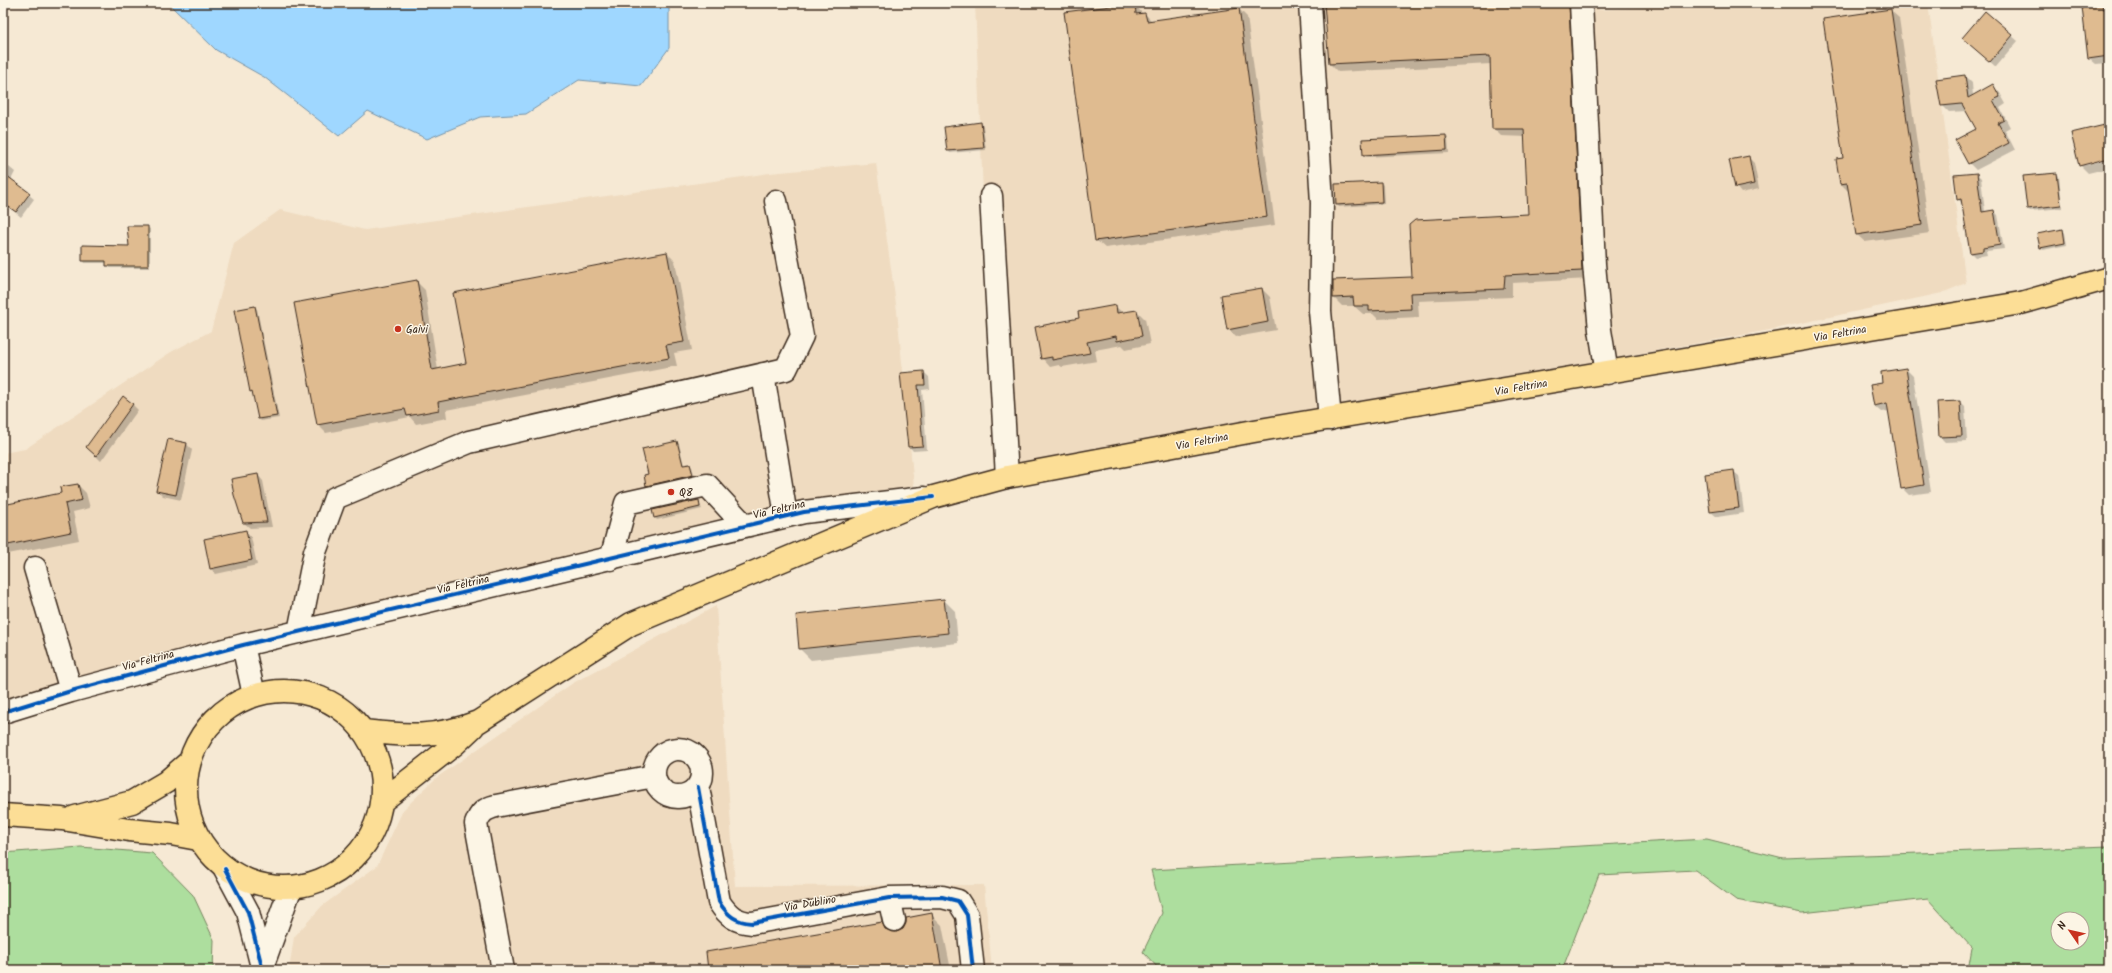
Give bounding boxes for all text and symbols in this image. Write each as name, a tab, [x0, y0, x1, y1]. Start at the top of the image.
place label: Gaivi	[406, 321, 428, 339]
street label: Via Feltrina	[1813, 321, 1868, 347]
marker: Gaivi	[393, 324, 403, 334]
street label: Via Feltrina	[1494, 375, 1549, 401]
street label: Via Feltrina	[1174, 428, 1230, 456]
place label: Q8	[679, 484, 693, 502]
marker: Q8	[666, 487, 676, 497]
street label: Via Feltrina	[751, 495, 807, 525]
street label: Via Feltrina	[435, 570, 491, 600]
street label: Via Feltrina	[120, 645, 176, 677]
street label: Via Dublino	[783, 891, 838, 917]
north arrow	[2050, 911, 2090, 951]
text: N	[2053, 918, 2072, 934]

